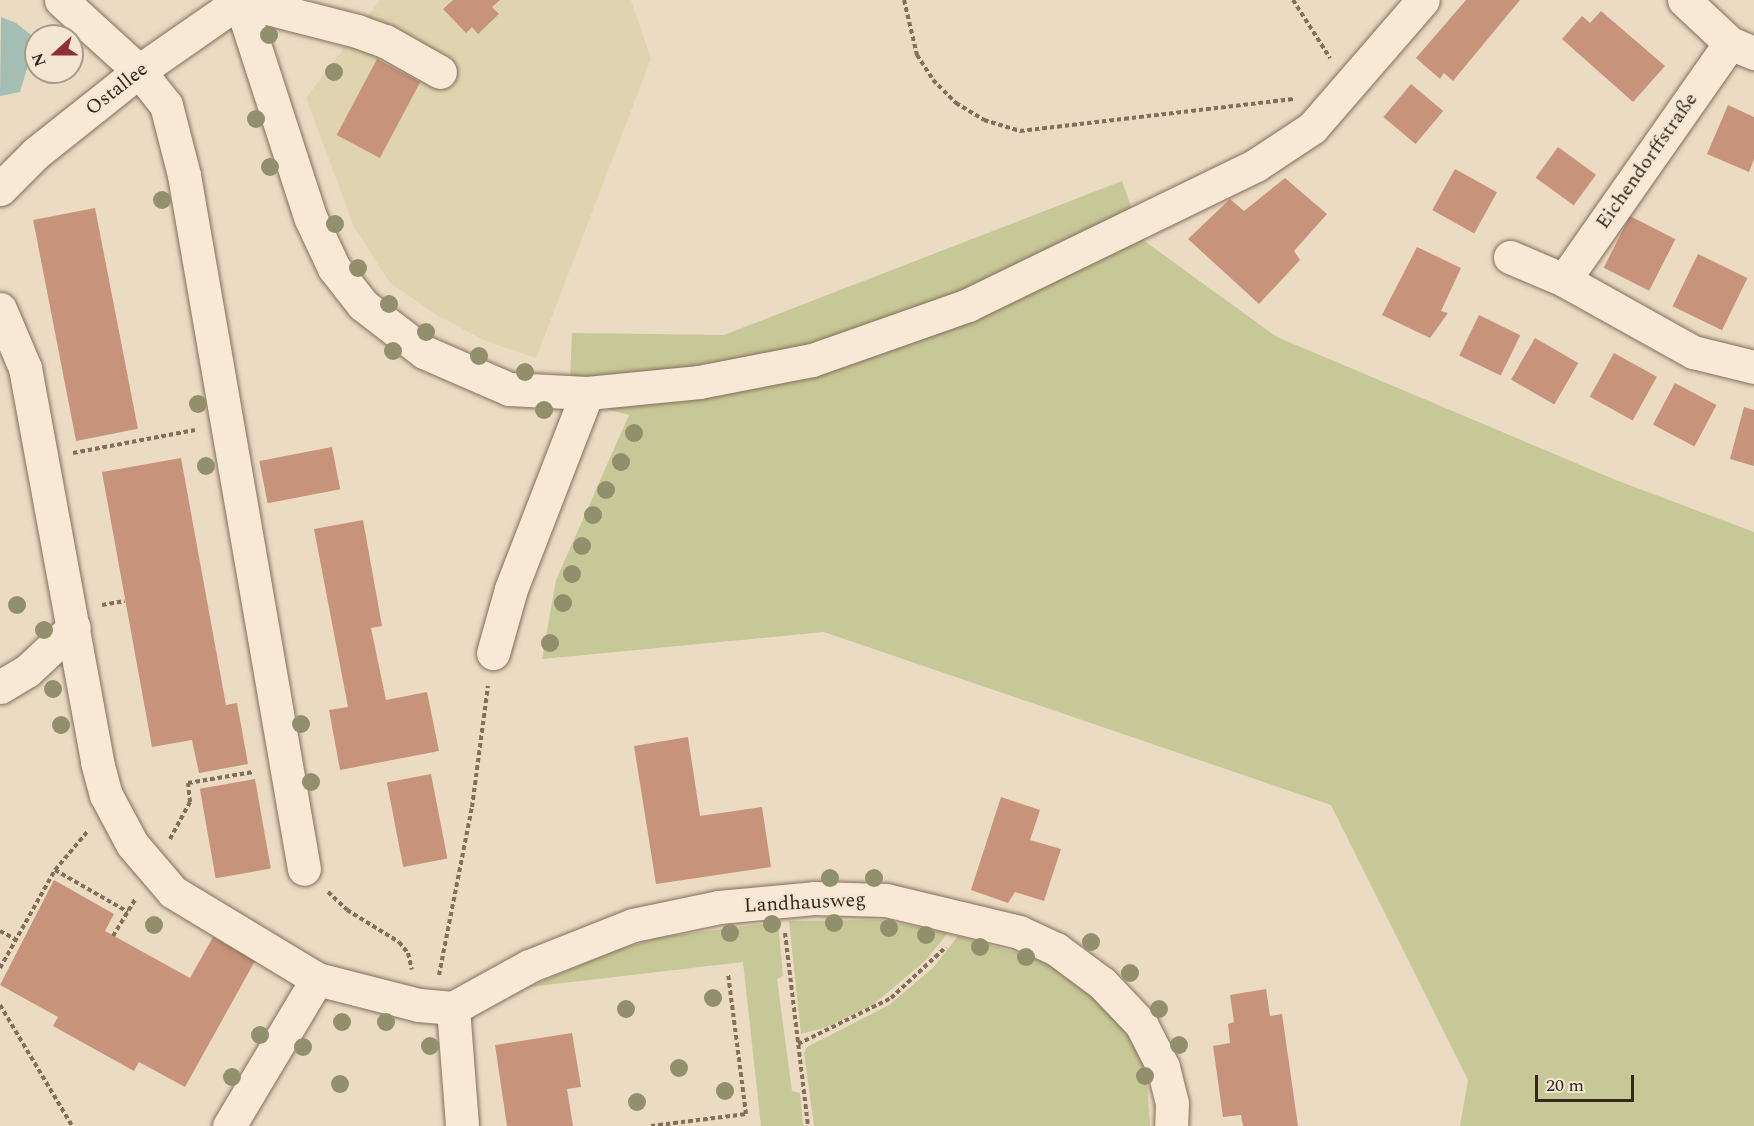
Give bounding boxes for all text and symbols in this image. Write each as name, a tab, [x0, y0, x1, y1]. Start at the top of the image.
north arrow	[24, 24, 84, 84]
text: N	[26, 49, 53, 70]
street label: Ostallee	[81, 57, 153, 121]
street label: Eichendorffstraße	[1591, 88, 1703, 234]
street label: Landhausweg	[743, 888, 867, 918]
scale bar	[1538, 1063, 1637, 1101]
text: 20 m	[1546, 1072, 1584, 1099]

